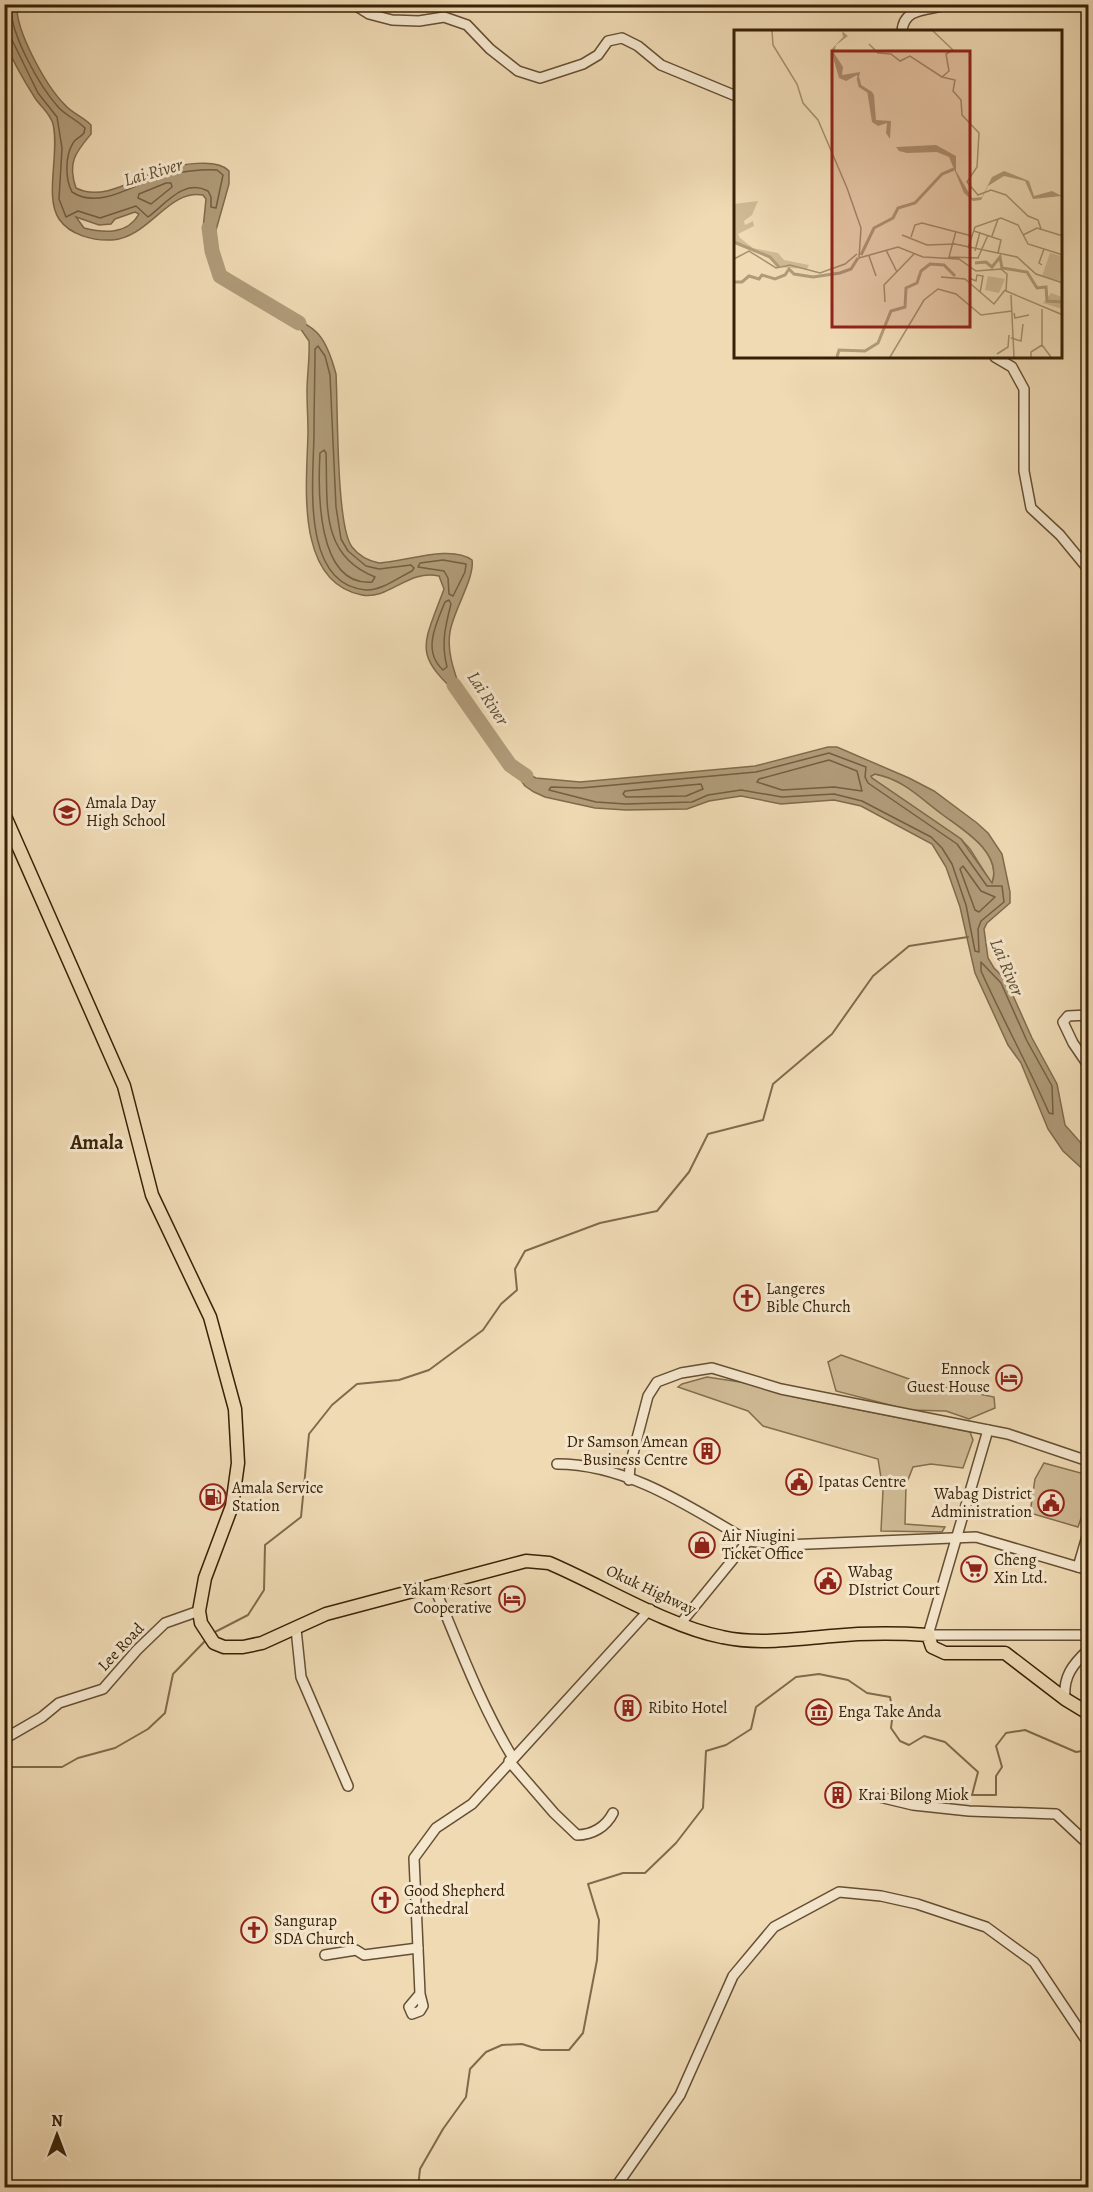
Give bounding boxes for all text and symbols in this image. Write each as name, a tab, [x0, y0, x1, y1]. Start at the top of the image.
inset map	[734, 30, 1063, 358]
water label: Lai River	[121, 152, 186, 192]
water label: Lai River	[462, 666, 515, 730]
place label: Amala Day High School	[85, 792, 166, 832]
school or university icon: Amala Day High School	[52, 797, 82, 827]
water label: Lai River	[984, 935, 1030, 1000]
district label: Amala	[69, 1129, 124, 1156]
place label: Langeres Bible Church	[766, 1278, 851, 1318]
church icon: Langeres Bible Church	[732, 1283, 762, 1313]
place label: Ennock Guest House	[907, 1358, 990, 1398]
hotel icon: Ennock Guest House	[994, 1363, 1024, 1393]
place label: Dr Samson Amean Business Centre	[566, 1431, 688, 1471]
building icon: Dr Samson Amean Business Centre	[692, 1436, 722, 1466]
public building icon: Ipatas Centre	[784, 1467, 814, 1497]
place label: Ipatas Centre	[818, 1471, 906, 1493]
place label: Amala Service Station	[231, 1477, 323, 1517]
fuel station icon: Amala Service Station	[198, 1482, 228, 1512]
place label: Wabag District Administration	[931, 1483, 1032, 1523]
public building icon: Wabag District Administration	[1036, 1488, 1066, 1518]
place label: Air Niugini Ticket Office	[721, 1525, 804, 1565]
shop icon: Air Niugini Ticket Office	[687, 1530, 717, 1560]
place label: Cheng Xin Ltd.	[994, 1549, 1048, 1589]
supermarket icon: Cheng Xin Ltd.	[959, 1554, 989, 1584]
street label: Okuk Highway	[602, 1560, 700, 1621]
place label: Wabag DIstrict Court	[847, 1561, 940, 1601]
public building icon: Wabag DIstrict Court	[813, 1566, 843, 1596]
place label: Yakam Resort Cooperative	[402, 1579, 492, 1619]
hotel icon: Yakam Resort Cooperative	[497, 1584, 527, 1614]
street label: Lee Road	[93, 1618, 149, 1676]
building icon: Ribito Hotel	[613, 1693, 643, 1723]
place label: Ribito Hotel	[648, 1697, 727, 1719]
museum icon: Enga Take Anda	[804, 1697, 834, 1727]
place label: Enga Take Anda	[838, 1701, 942, 1723]
building icon: Krai Bilong Miok	[823, 1780, 853, 1810]
place label: Krai Bilong Miok	[858, 1784, 969, 1806]
place label: Good Shepherd Cathedral	[404, 1880, 505, 1920]
church icon: Good Shepherd Cathedral	[370, 1885, 400, 1915]
place label: Sangurap SDA Church	[274, 1910, 355, 1950]
church icon: Sangurap SDA Church	[239, 1915, 269, 1945]
north arrow	[27, 2105, 87, 2165]
text: N	[51, 2110, 63, 2132]

